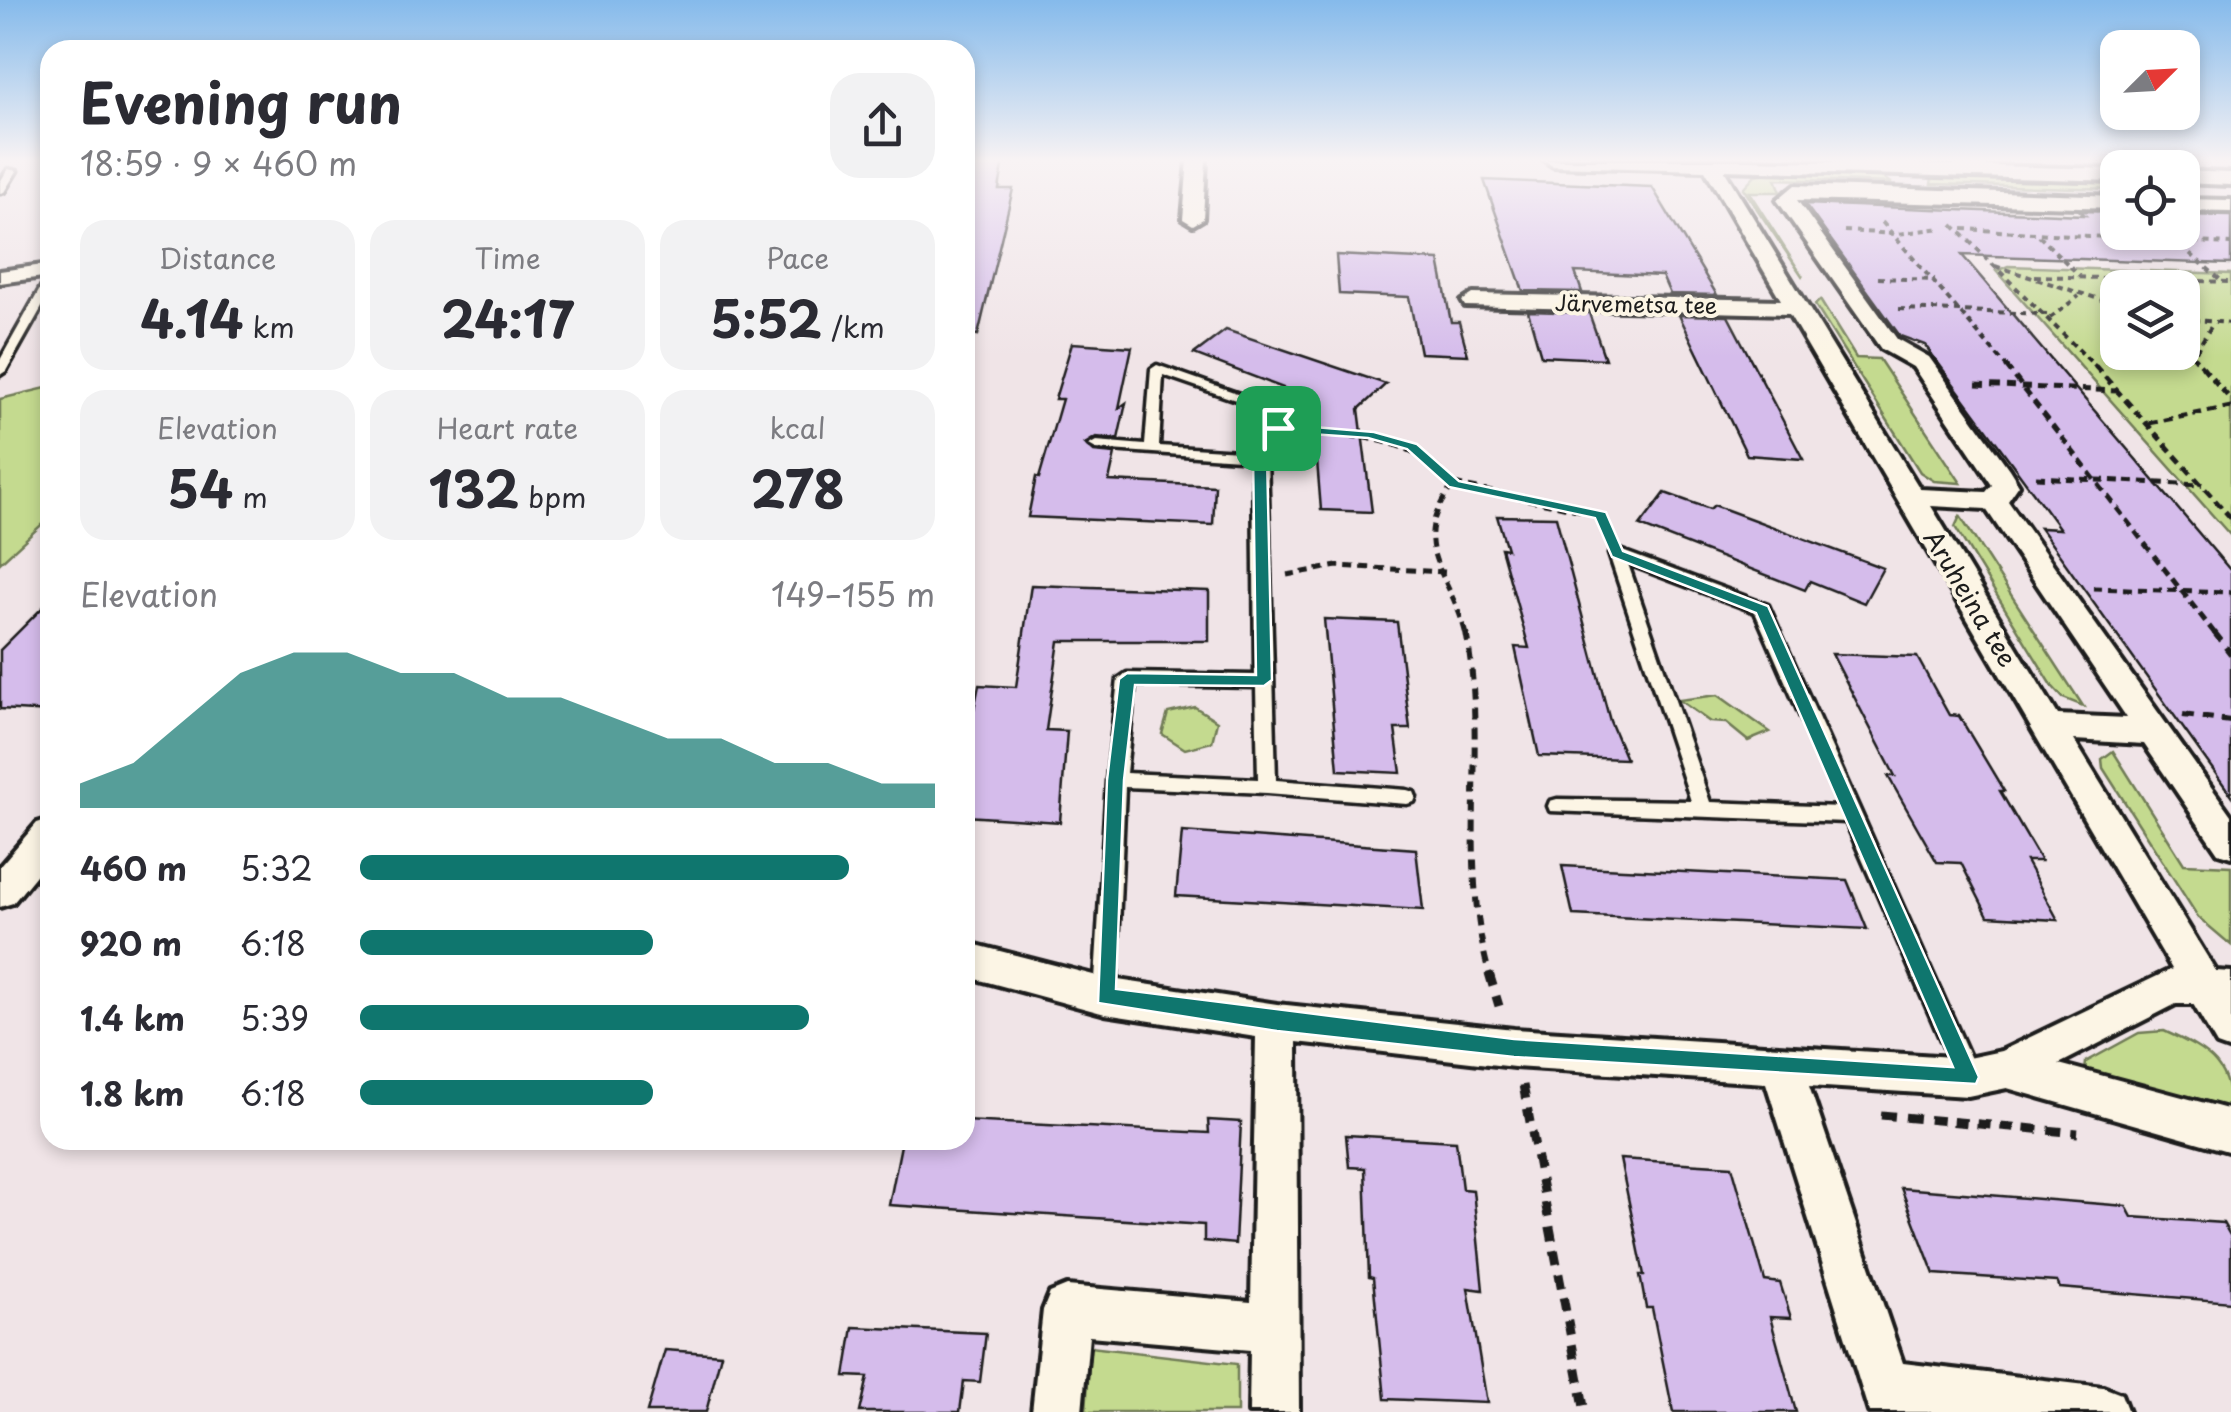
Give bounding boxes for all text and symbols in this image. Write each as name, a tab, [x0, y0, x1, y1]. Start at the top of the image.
north arrow	[2100, 30, 2200, 130]
map controls	[2100, 30, 2200, 370]
text: Evening run	[80, 60, 402, 143]
button: share	[830, 73, 935, 178]
text: 18:59 · 9 × 460 m	[80, 139, 357, 187]
button: locate	[2100, 150, 2200, 250]
text: Distance	[159, 236, 276, 279]
text: Time	[474, 236, 541, 279]
text: Pace	[766, 236, 829, 279]
button: layers	[2100, 270, 2200, 370]
text: 4.14	[140, 279, 244, 355]
text: 24:17	[441, 279, 574, 355]
text: 5:52	[710, 279, 822, 355]
street label: Järvemetsa tee	[1555, 285, 1717, 321]
text: km	[244, 305, 295, 348]
text: /km	[822, 305, 885, 348]
pin	[1236, 386, 1321, 471]
icon: arrive	[1251, 401, 1306, 456]
text: Elevation	[157, 406, 278, 449]
text: Heart rate	[437, 406, 578, 449]
text: kcal	[770, 406, 825, 449]
text: 54	[167, 449, 233, 525]
text: 132	[429, 449, 519, 525]
text: 278	[750, 449, 845, 525]
text: m	[233, 475, 268, 518]
text: bpm	[519, 475, 586, 518]
street label: Aruheina tee	[1915, 522, 2027, 674]
text: Elevation	[80, 570, 218, 618]
text: 149–155 m	[771, 570, 935, 618]
text: 460 m	[80, 844, 187, 892]
text: 5:32	[240, 844, 313, 892]
text: 920 m	[80, 919, 182, 967]
text: 6:18	[240, 919, 306, 967]
text: 1.4 km	[80, 994, 185, 1042]
text: 5:39	[240, 994, 309, 1042]
text: 1.8 km	[80, 1069, 184, 1117]
text: 6:18	[240, 1069, 306, 1117]

